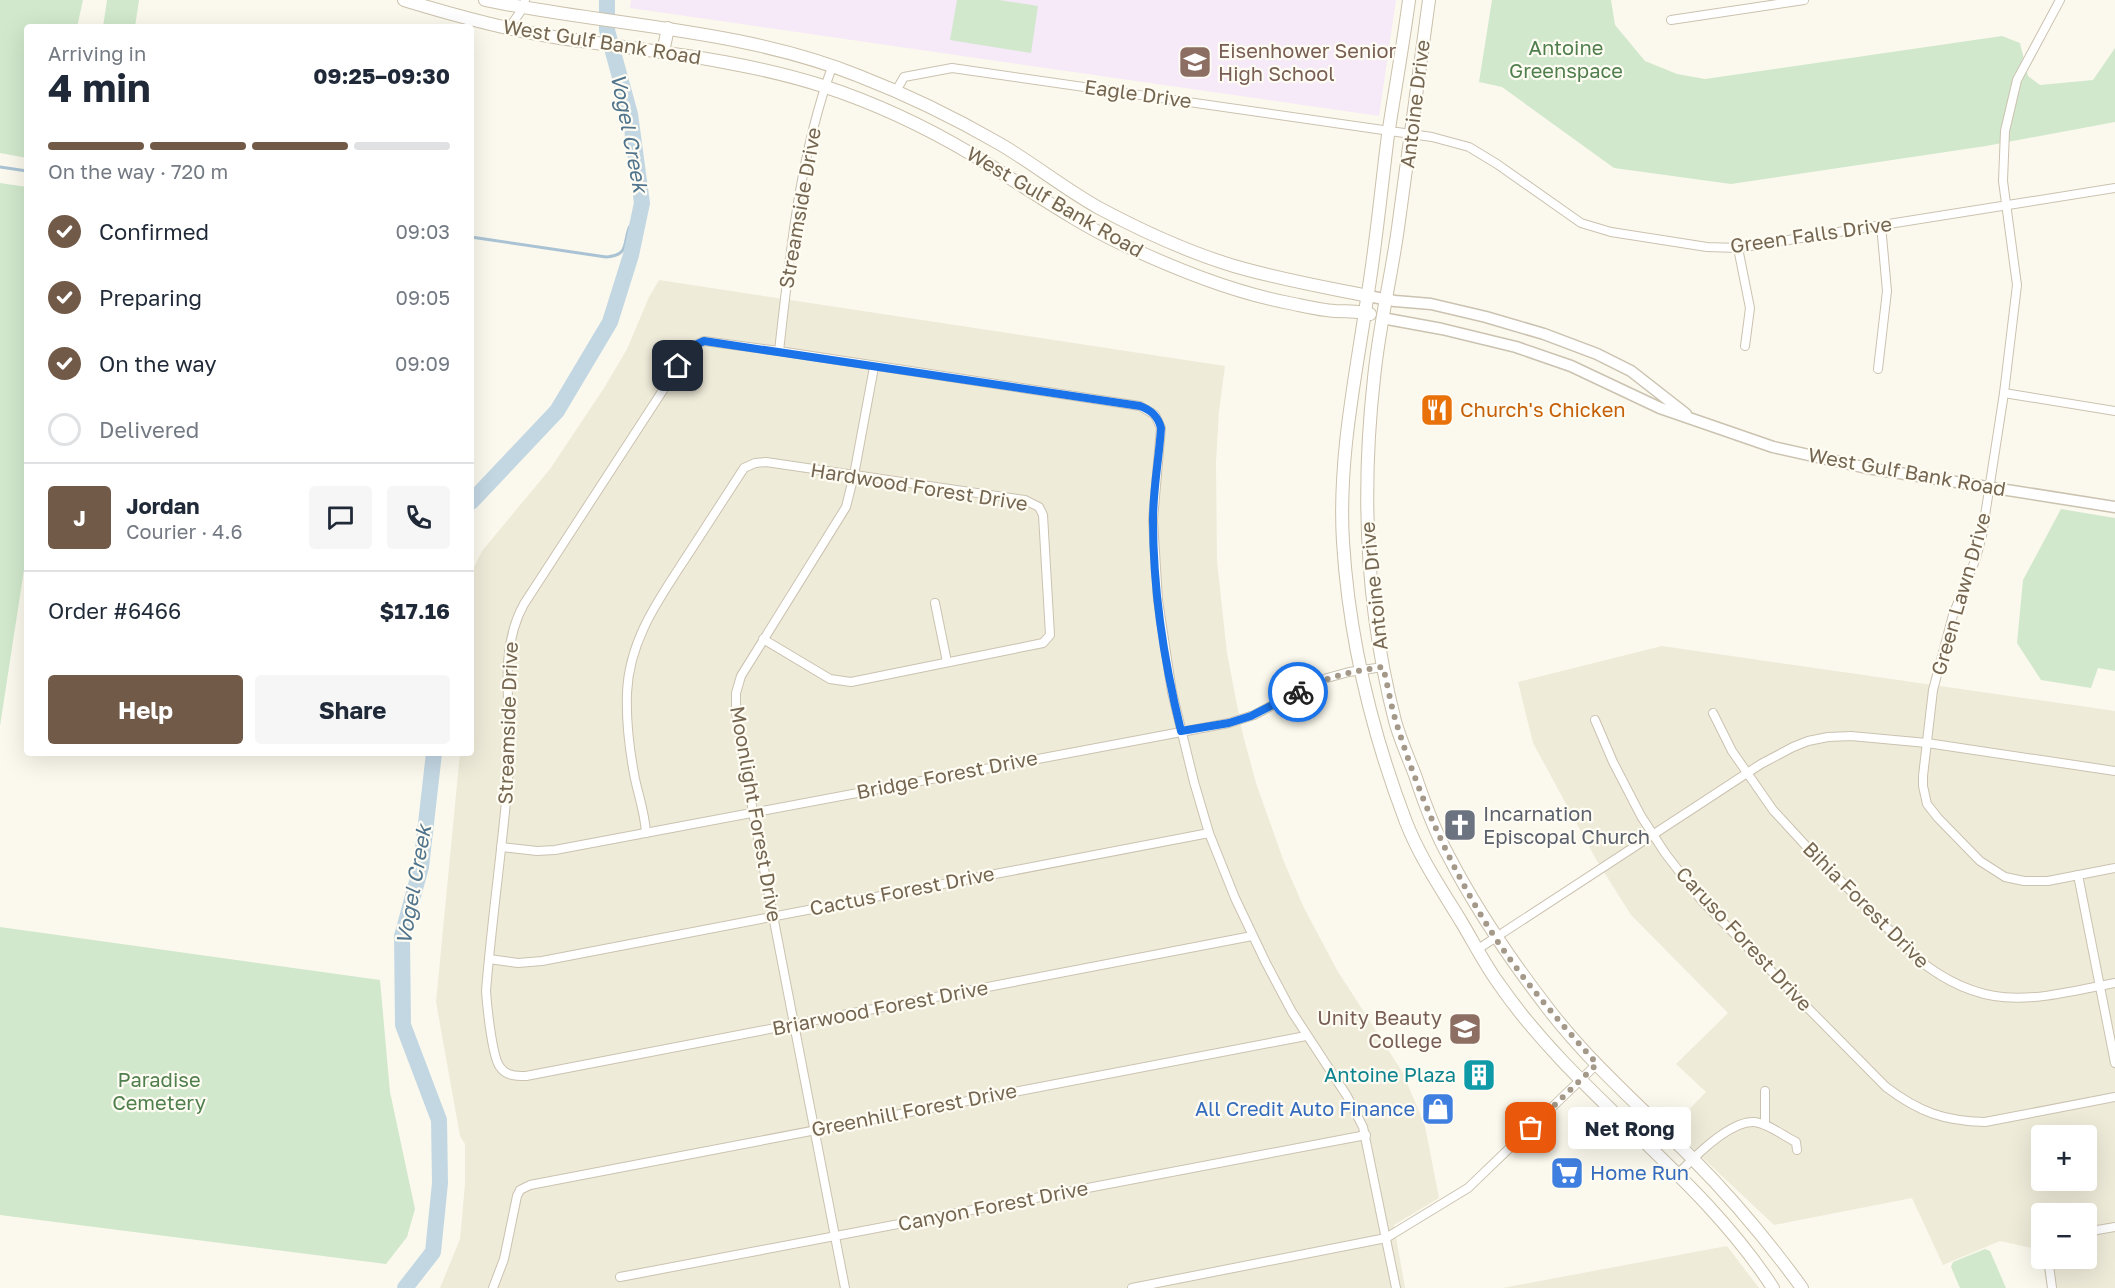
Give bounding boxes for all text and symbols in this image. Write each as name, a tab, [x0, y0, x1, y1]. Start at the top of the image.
street label: West Gulf Bank Road	[501, 13, 703, 69]
park label: Antoine Greenspace	[1509, 35, 1623, 82]
place label: Eisenhower Senior High School	[1218, 38, 1397, 85]
street label: Antoine Drive	[1394, 38, 1434, 170]
text: Arriving in	[48, 41, 146, 65]
school or university icon: Eisenhower Senior High School	[1177, 44, 1213, 80]
text: 09:25–09:30	[313, 62, 450, 89]
text: 4 min	[48, 64, 151, 111]
water label: Vogel Creek	[606, 71, 655, 197]
street label: Eagle Drive	[1083, 74, 1193, 112]
street label: Streamside Drive	[773, 125, 825, 290]
street label: West Gulf Bank Road	[963, 141, 1148, 262]
text: On the way · 720 m	[48, 159, 228, 183]
street label: Green Falls Drive	[1728, 211, 1893, 257]
icon: check	[48, 215, 81, 248]
text: Confirmed	[99, 218, 209, 245]
text: 09:03	[395, 219, 450, 243]
icon: check	[48, 281, 81, 314]
text: Preparing	[99, 284, 202, 311]
text: 09:05	[396, 285, 450, 309]
pin	[652, 340, 703, 391]
icon: check	[48, 347, 81, 380]
icon: home	[661, 349, 694, 382]
text: On the way	[99, 350, 217, 377]
text: 09:09	[395, 351, 450, 375]
restaurant icon: Church's Chicken	[1419, 392, 1455, 428]
place label: Church's Chicken	[1460, 397, 1626, 421]
text: Delivered	[99, 416, 199, 443]
street label: West Gulf Bank Road	[1806, 442, 2008, 500]
street label: Hardwood Forest Drive	[809, 457, 1030, 515]
button: chat	[309, 486, 372, 549]
button: phone	[387, 486, 450, 549]
text: Jordan	[126, 492, 200, 519]
text: J	[73, 504, 86, 531]
street label: Green Lawn Drive	[1925, 510, 1995, 678]
text: Courier · 4.6	[126, 519, 243, 543]
street label: Antoine Drive	[1354, 521, 1392, 652]
text: Order #6466	[48, 597, 181, 624]
text: $17.16	[380, 597, 450, 624]
street label: Streamside Drive	[492, 641, 522, 805]
courier	[1268, 662, 1328, 722]
button: Help	[48, 675, 243, 744]
button: Share	[255, 675, 450, 744]
icon: bike	[1282, 676, 1315, 709]
street label: Moonlight Forest Drive	[726, 704, 788, 924]
street label: Bridge Forest Drive	[854, 745, 1039, 803]
place label: Incarnation Episcopal Church	[1483, 801, 1650, 848]
church icon: Incarnation Episcopal Church	[1442, 807, 1478, 843]
water label: Vogel Creek	[390, 821, 437, 947]
street label: Bihia Forest Drive	[1799, 836, 1935, 972]
street label: Cactus Forest Drive	[807, 860, 996, 920]
street label: Caruso Forest Drive	[1672, 861, 1818, 1015]
street label: Briarwood Forest Drive	[770, 974, 990, 1040]
place label: Unity Beauty College	[1317, 1005, 1442, 1052]
school or university icon: Unity Beauty College	[1447, 1011, 1483, 1047]
building icon: Antoine Plaza	[1461, 1057, 1497, 1093]
place label: Antoine Plaza	[1324, 1062, 1456, 1086]
park label: Paradise Cemetery	[112, 1067, 206, 1114]
street label: Greenhill Forest Drive	[809, 1077, 1019, 1141]
shop icon: All Credit Auto Finance	[1420, 1091, 1456, 1127]
place label: All Credit Auto Finance	[1195, 1096, 1415, 1120]
pin	[1505, 1102, 1556, 1153]
callout: Net Rong	[1567, 1107, 1690, 1149]
icon: bag	[1514, 1111, 1547, 1144]
text: Net Rong	[1585, 1116, 1674, 1140]
map controls	[2031, 1125, 2097, 1269]
button: +	[2031, 1125, 2097, 1191]
supermarket icon: Home Run	[1549, 1155, 1585, 1191]
place label: Home Run	[1590, 1160, 1689, 1184]
street label: Canyon Forest Drive	[896, 1175, 1090, 1235]
button: −	[2031, 1203, 2097, 1269]

